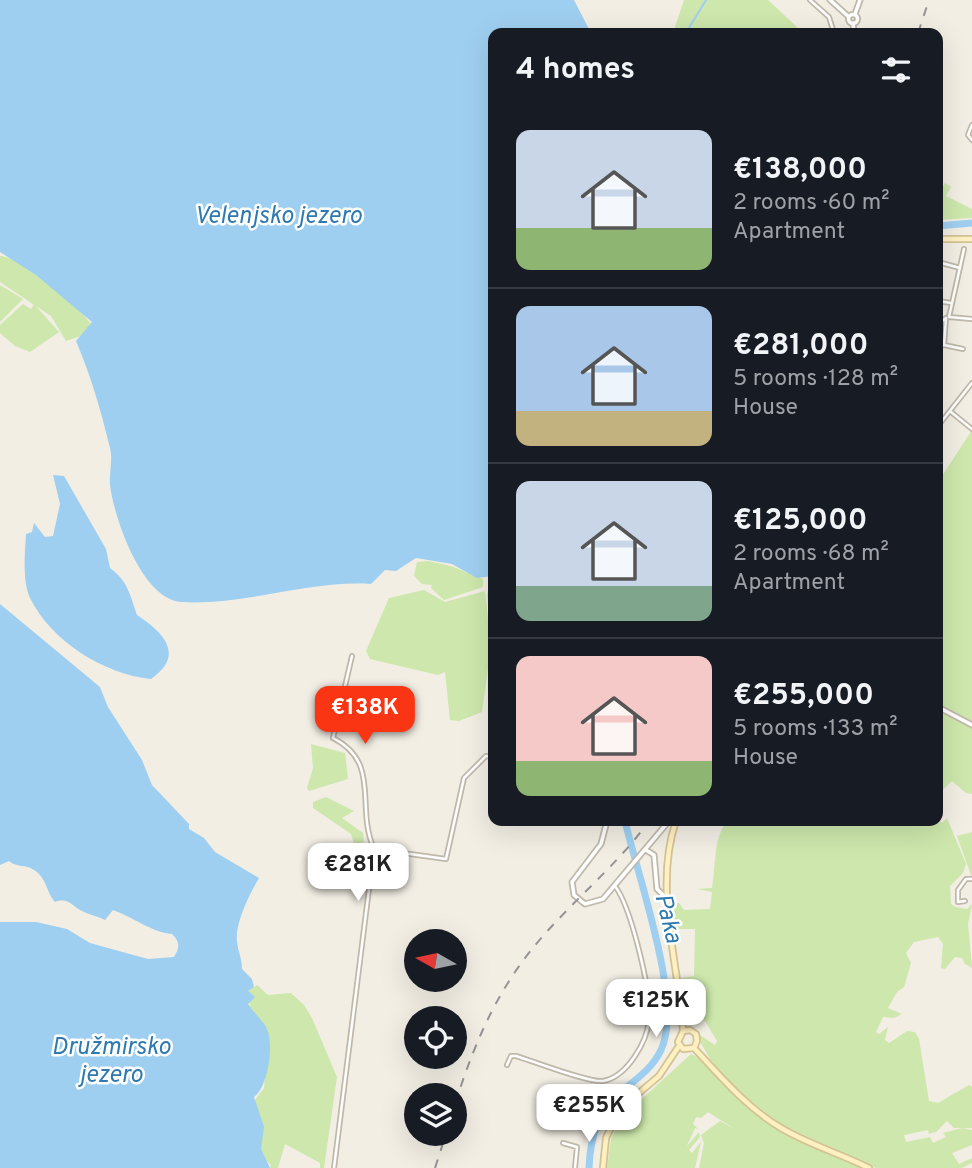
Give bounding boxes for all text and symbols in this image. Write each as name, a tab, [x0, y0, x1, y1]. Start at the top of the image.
icon: filters	[877, 51, 915, 89]
text: 4 homes	[516, 52, 635, 89]
text: €138,000	[733, 152, 867, 189]
icon: home	[572, 158, 656, 242]
text: 2 rooms · 60 m²	[733, 189, 890, 218]
water label: Velenjsko jezero	[194, 202, 362, 232]
text: Apartment	[733, 218, 845, 247]
text: €281,000	[733, 328, 868, 365]
icon: home	[572, 334, 656, 418]
text: 5 rooms · 128 m²	[733, 365, 898, 394]
text: House	[733, 394, 798, 423]
text: €125,000	[733, 503, 868, 540]
icon: home	[572, 509, 656, 593]
text: 2 rooms · 68 m²	[733, 540, 889, 569]
text: Apartment	[733, 569, 845, 598]
text: €255,000	[733, 678, 874, 715]
icon: home	[572, 684, 656, 768]
pin: €138K	[316, 686, 414, 746]
text: €138K	[331, 694, 399, 723]
text: 5 rooms · 133 m²	[733, 715, 898, 744]
text: House	[733, 744, 798, 773]
pin: €281K	[309, 844, 407, 903]
text: €281K	[324, 851, 392, 880]
water label: Paka	[646, 891, 688, 947]
north arrow	[404, 929, 467, 992]
map controls	[404, 929, 467, 1146]
pin: €125K	[607, 979, 705, 1039]
text: €125K	[622, 987, 690, 1016]
button: locate	[404, 1006, 467, 1069]
water label: Družmirsko jezero	[52, 1033, 171, 1091]
button: layers	[404, 1083, 467, 1146]
pin: €255K	[540, 1084, 638, 1144]
text: €255K	[552, 1092, 626, 1121]

